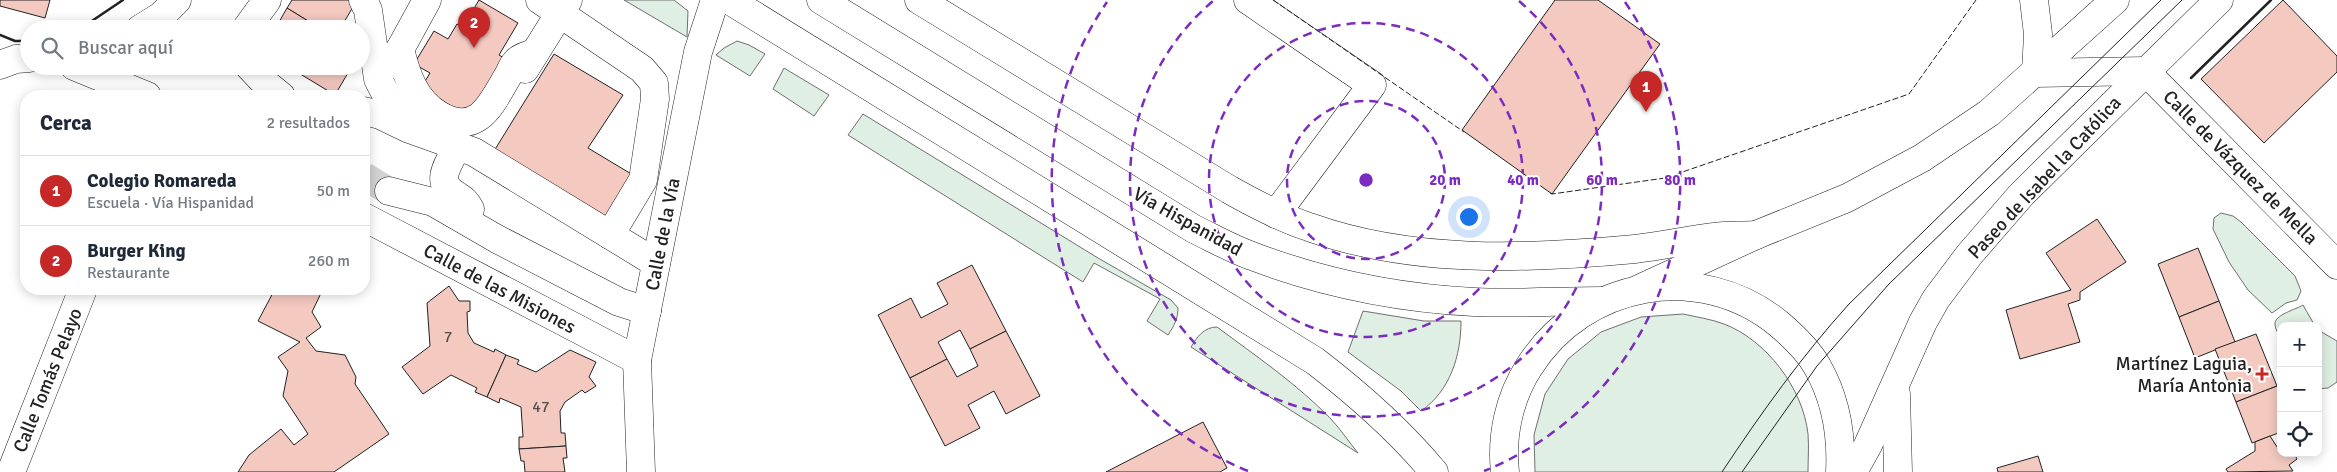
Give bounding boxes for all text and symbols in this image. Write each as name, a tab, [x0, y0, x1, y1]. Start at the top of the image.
pin: 2	[458, 7, 490, 48]
search box	[20, 20, 370, 75]
icon: search	[38, 34, 66, 62]
text: Buscar aquí	[78, 36, 173, 60]
pin: 1	[1630, 71, 1662, 112]
street label: Calle de Vázquez de Mella	[2158, 85, 2323, 250]
street label: Paseo de Isabel la Católica	[1963, 91, 2127, 264]
text: Cerca	[40, 110, 92, 136]
text: 2 resultados	[267, 113, 350, 133]
text: Colegio Romareda	[87, 169, 237, 193]
centre of rings	[1357, 171, 1375, 189]
text: 20 m	[1429, 171, 1461, 189]
text: 40 m	[1507, 171, 1539, 189]
text: 60 m	[1586, 171, 1618, 189]
text: 80 m	[1664, 171, 1696, 189]
street label: Calle de la Vía	[640, 176, 686, 293]
text: 1	[52, 181, 60, 201]
text: 50 m	[316, 181, 350, 201]
street label: Vía Hispanidad	[1129, 182, 1246, 262]
text: Escuela · Vía Hispanidad	[87, 193, 254, 213]
your location	[1456, 204, 1482, 230]
text: Burger King	[87, 239, 186, 263]
street label: Calle de las Misiones	[419, 239, 580, 339]
text: 2	[52, 251, 60, 271]
text: 260 m	[308, 251, 350, 271]
text: Restaurante	[87, 263, 170, 283]
street label: Calle Tomás Pelayo	[8, 305, 88, 456]
map controls	[2277, 322, 2322, 457]
button: +	[2277, 322, 2322, 367]
house number: 7	[444, 327, 452, 347]
place label: Martínez Laguia, María Antonia	[2116, 352, 2252, 398]
button: −	[2277, 367, 2322, 412]
marker: Martínez Laguia, María Antonia	[2256, 368, 2268, 380]
house number: 47	[532, 397, 550, 417]
button: locate	[2277, 412, 2322, 457]

